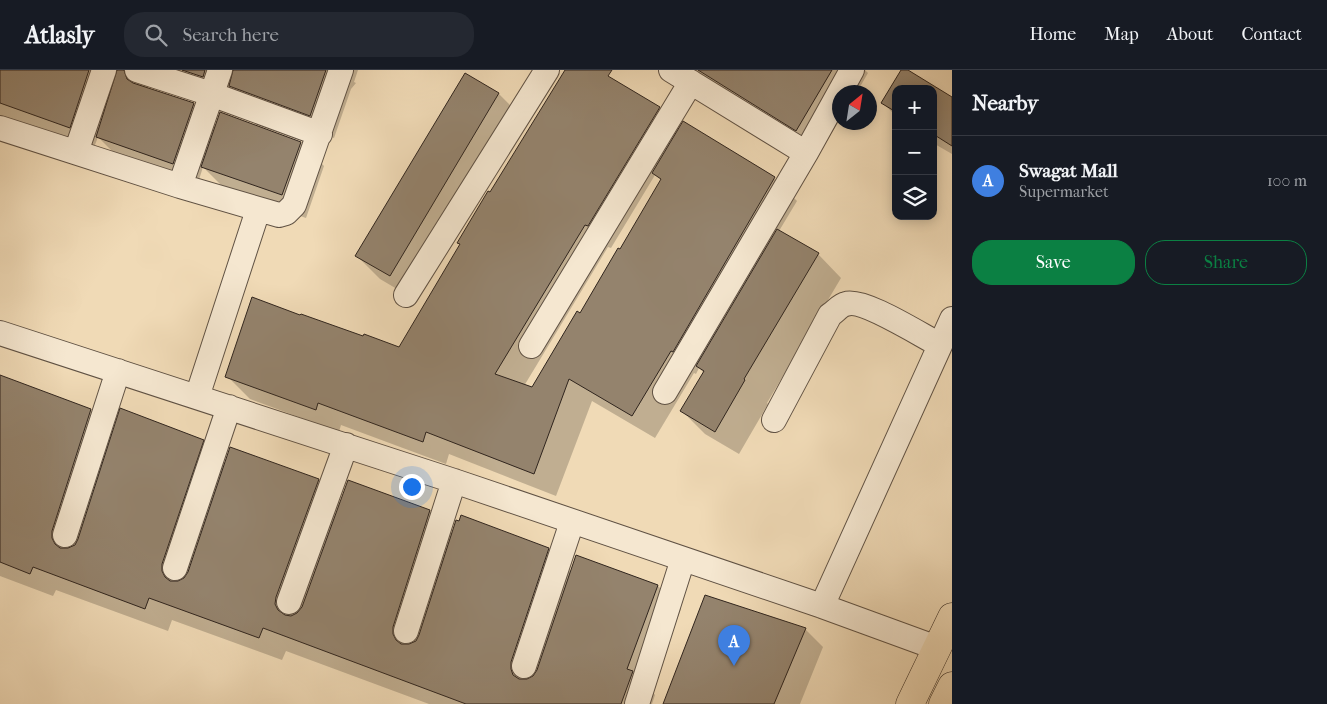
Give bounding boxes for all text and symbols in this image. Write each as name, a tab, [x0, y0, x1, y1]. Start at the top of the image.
search box	[124, 12, 474, 57]
text: Atlasly	[25, 21, 94, 49]
icon: search	[142, 21, 170, 49]
text: Search here	[182, 24, 279, 46]
text: Home	[1029, 24, 1076, 45]
text: Map	[1104, 24, 1139, 45]
text: About	[1167, 24, 1213, 45]
text: Contact	[1241, 24, 1302, 45]
north arrow	[832, 85, 877, 130]
map controls	[892, 85, 937, 220]
button: +	[892, 85, 937, 130]
text: Nearby	[972, 91, 1038, 115]
button: −	[892, 130, 937, 175]
text: Swagat Mall	[1019, 160, 1118, 182]
text: A	[983, 171, 993, 190]
text: 100 m	[1267, 171, 1307, 190]
button: layers	[892, 175, 937, 220]
text: Supermarket	[1019, 182, 1109, 201]
button: Save	[972, 240, 1135, 285]
button: Share	[1145, 240, 1307, 285]
your location	[399, 474, 425, 500]
pin: A	[718, 625, 750, 666]

